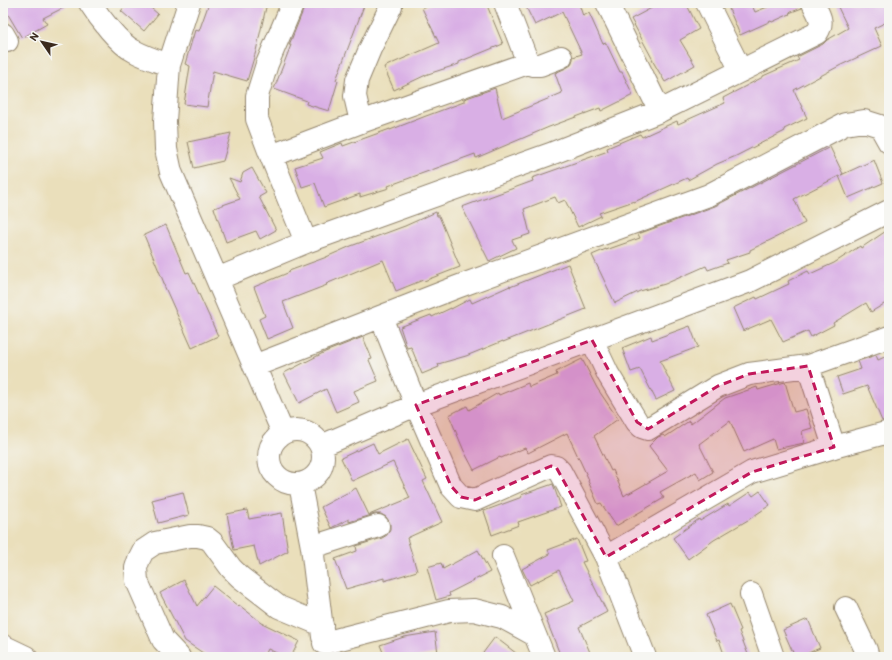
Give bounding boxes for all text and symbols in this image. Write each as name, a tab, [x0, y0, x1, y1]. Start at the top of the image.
north arrow	[22, 22, 62, 62]
text: N	[27, 30, 42, 43]

